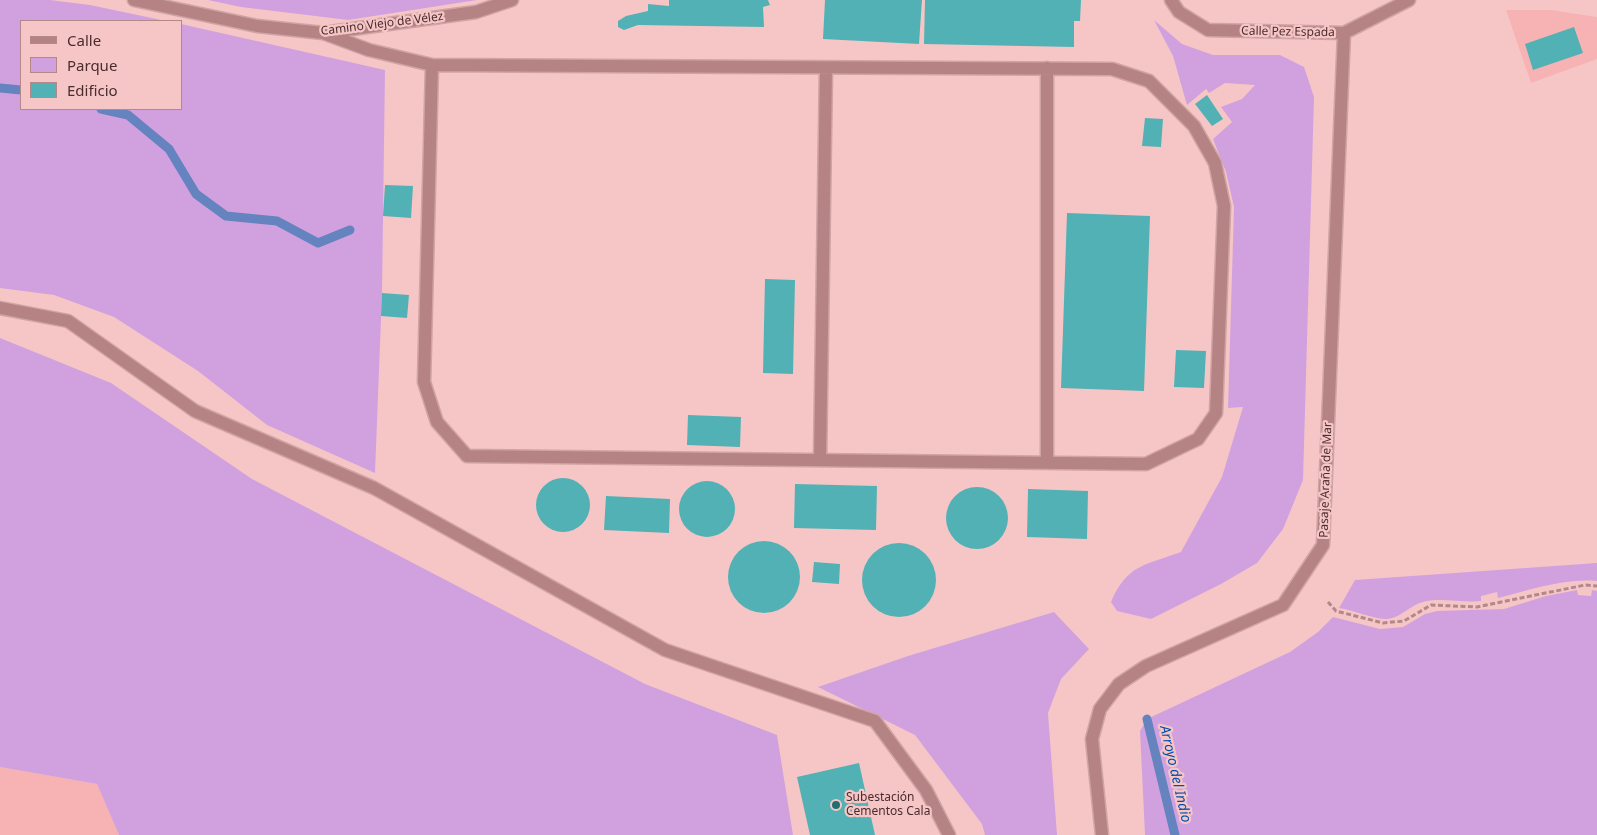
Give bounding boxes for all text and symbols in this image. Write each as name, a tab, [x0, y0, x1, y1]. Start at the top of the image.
street label: Camino Viejo de Vélez	[320, 9, 444, 39]
legend	[20, 20, 182, 110]
street label: Calle Pez Espada	[1241, 24, 1335, 40]
text: Calle	[67, 30, 101, 50]
text: Parque	[67, 55, 117, 75]
text: Edificio	[67, 80, 118, 100]
street label: Pasaje Araña de Mar	[1317, 422, 1335, 538]
water label: Arroyo del Indio	[1156, 724, 1194, 824]
place label: Subestación Cementos Cala	[846, 791, 930, 819]
marker: Subestación Cementos Cala	[830, 799, 842, 811]

